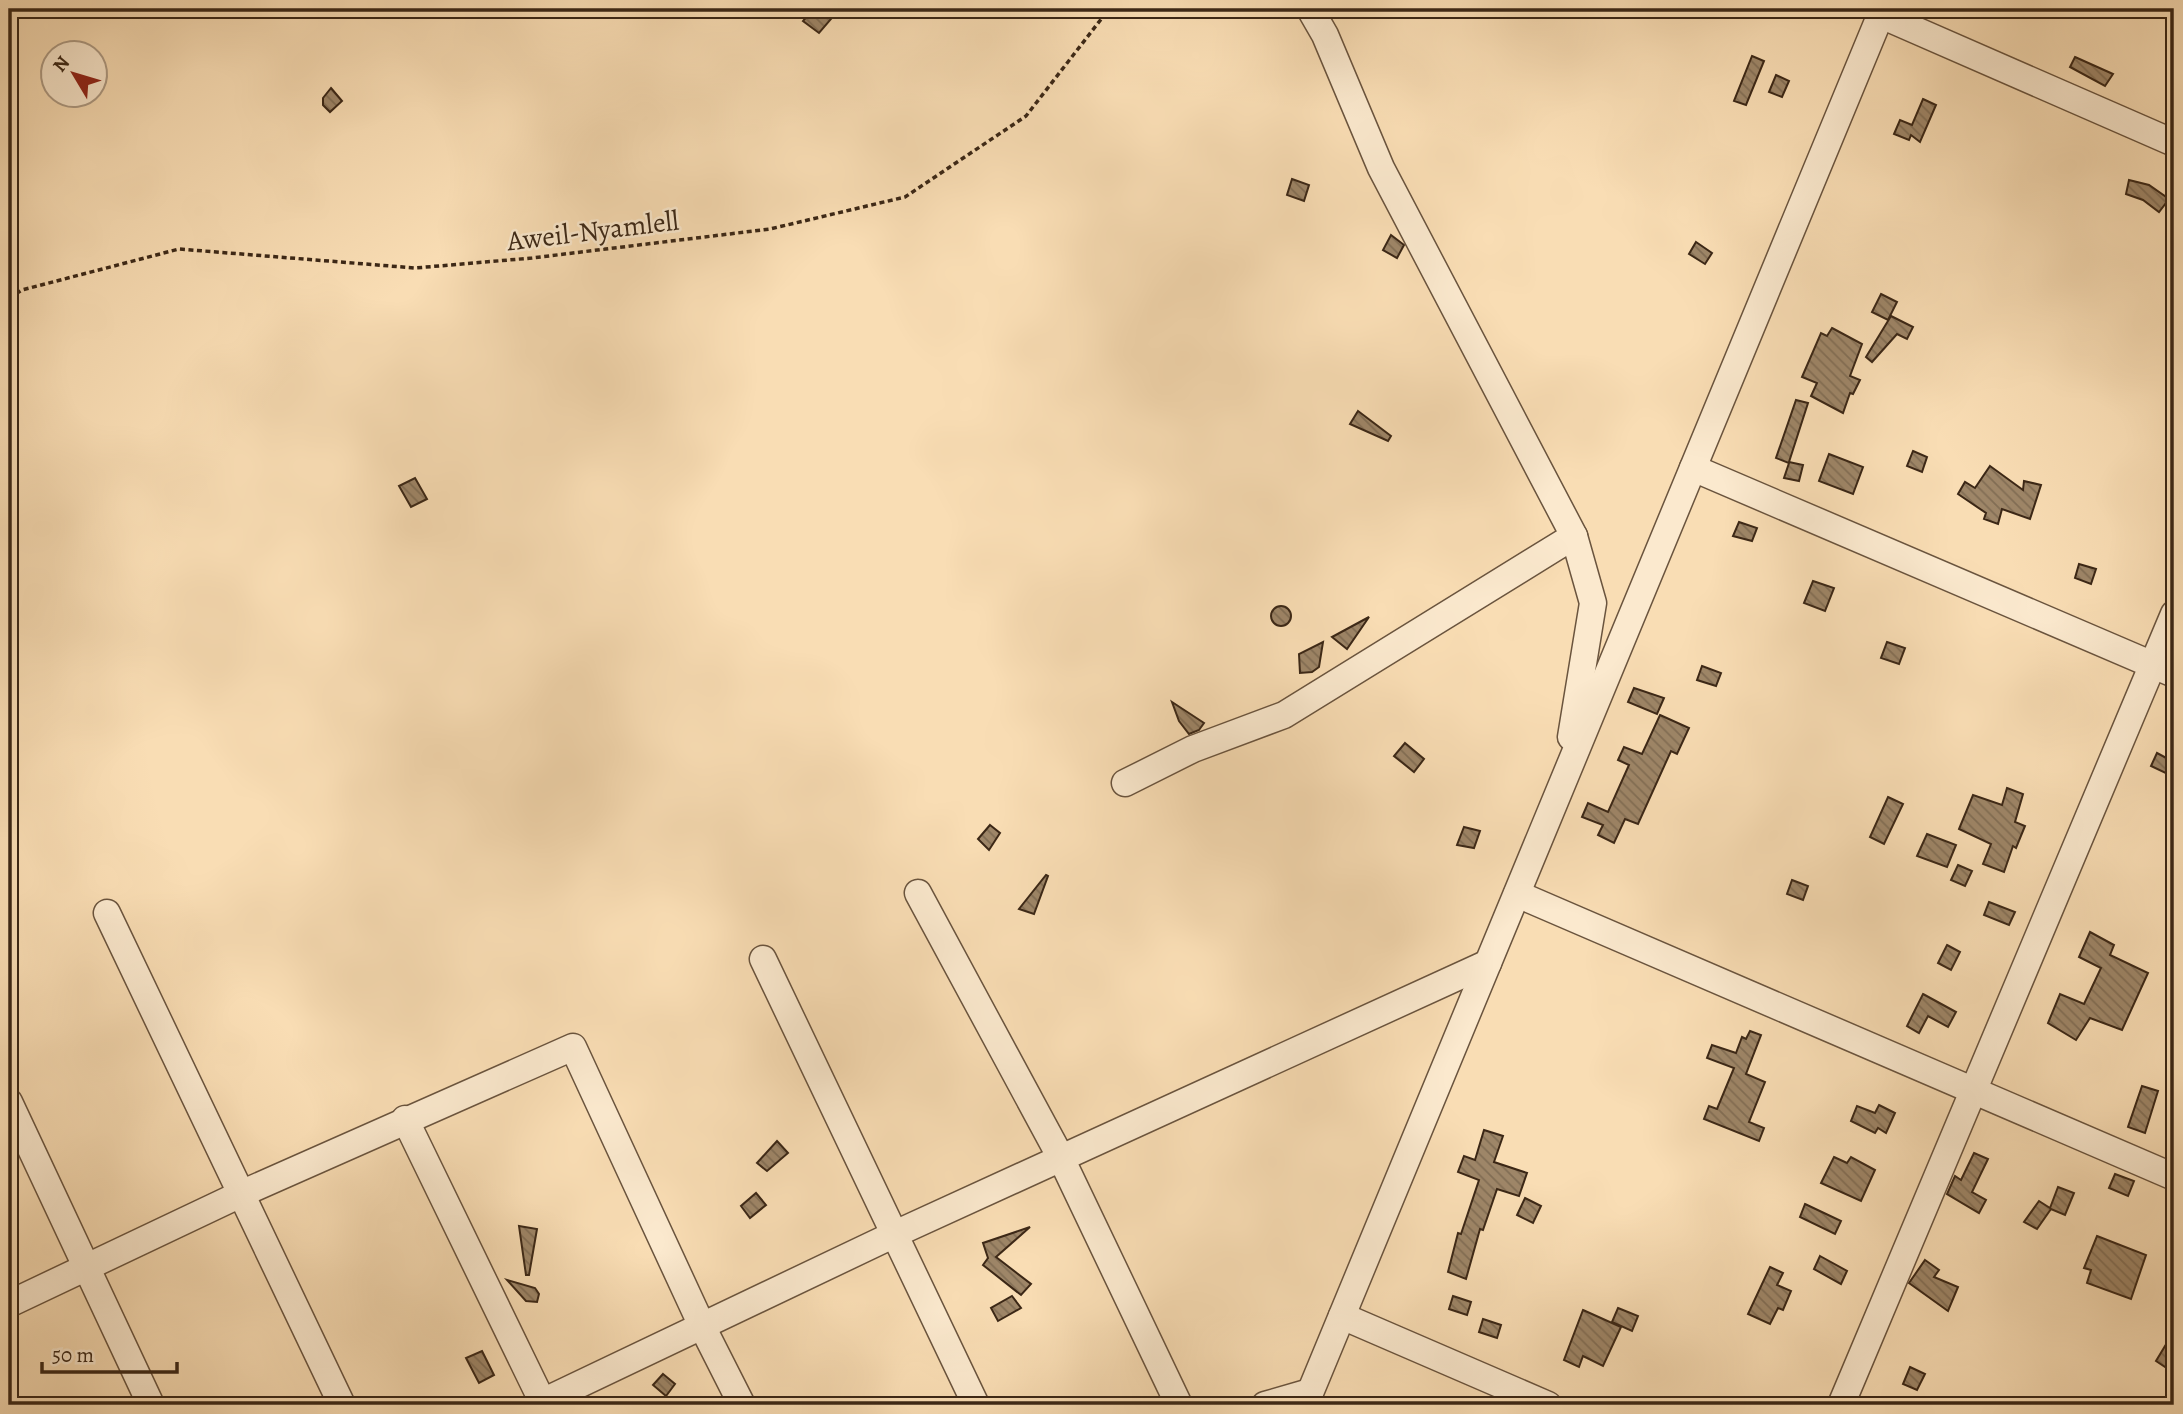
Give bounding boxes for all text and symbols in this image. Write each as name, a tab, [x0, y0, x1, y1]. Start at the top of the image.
north arrow	[38, 38, 108, 108]
text: N	[47, 51, 76, 78]
street label: Aweil-Nyamlell	[504, 202, 681, 261]
scale bar	[42, 1330, 177, 1374]
text: 50 m	[52, 1341, 94, 1369]

